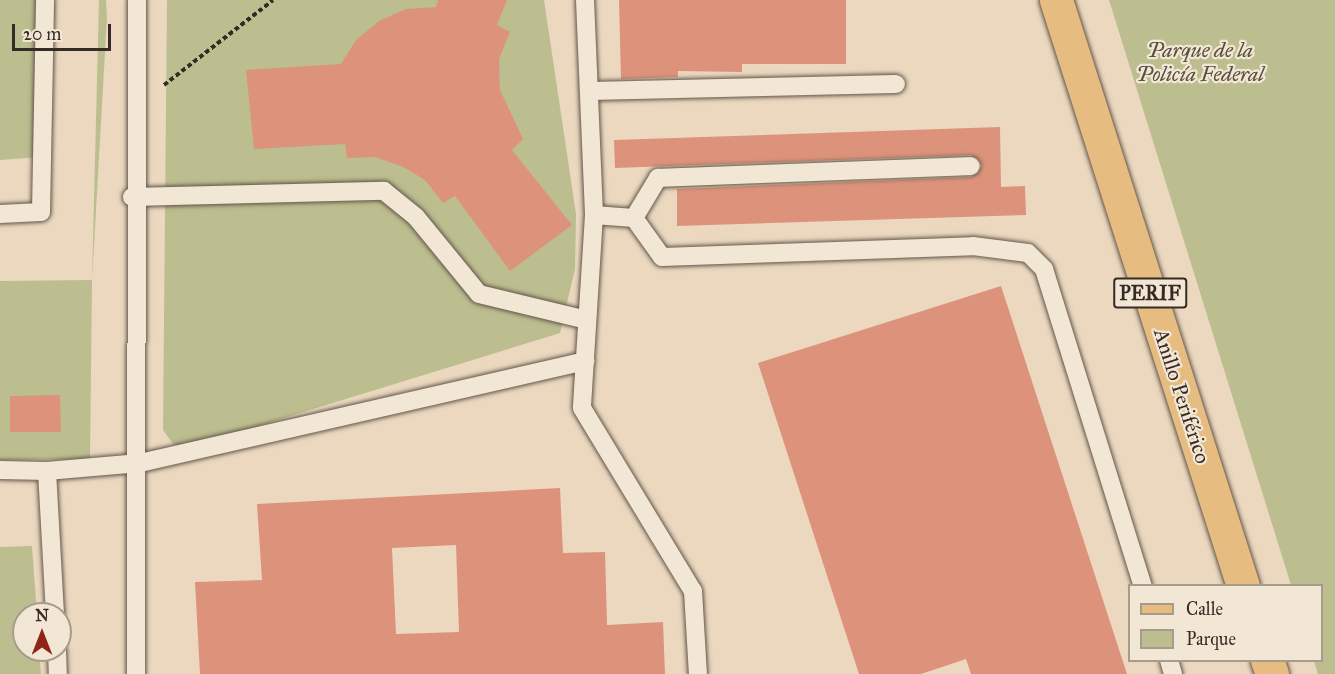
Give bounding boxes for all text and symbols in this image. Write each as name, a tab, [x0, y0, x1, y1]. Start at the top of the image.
scale bar	[15, 12, 114, 50]
text: 20 m	[23, 23, 61, 45]
park label: Parque de la Policía Federal	[1136, 37, 1264, 87]
road number: PERIF	[1112, 276, 1188, 310]
street label: Anillo Periférico	[1148, 325, 1216, 467]
legend	[1128, 584, 1323, 662]
text: Calle	[1186, 598, 1223, 620]
north arrow	[12, 602, 72, 662]
text: N	[35, 606, 49, 625]
text: Parque	[1186, 628, 1236, 650]

